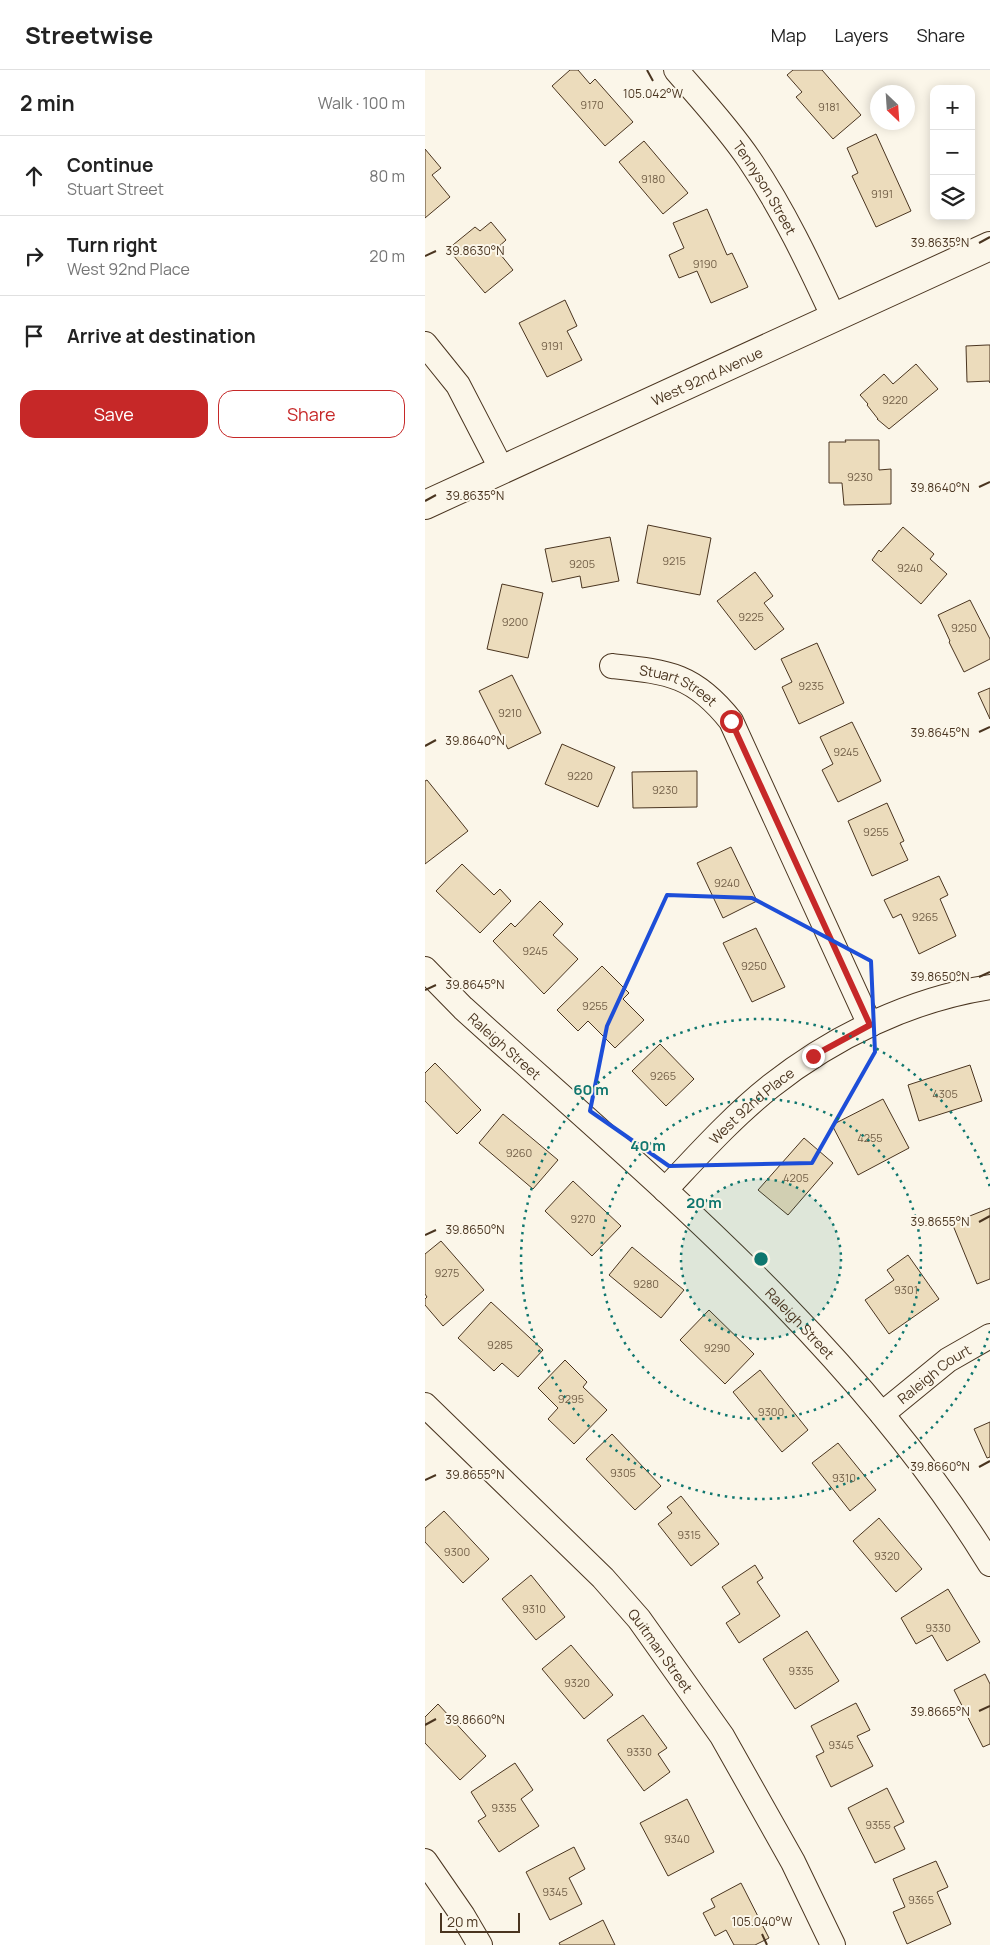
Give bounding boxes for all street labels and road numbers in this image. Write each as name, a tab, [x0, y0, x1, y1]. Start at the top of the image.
street label: Tennyson Street	[729, 137, 802, 238]
street label: West 92nd Avenue	[648, 342, 765, 410]
street label: Stuart Street	[638, 660, 722, 710]
street label: Raleigh Street	[464, 1008, 546, 1084]
street label: West 92nd Place	[704, 1063, 797, 1148]
street label: Raleigh Street	[762, 1283, 839, 1363]
street label: Raleigh Court	[893, 1339, 975, 1407]
street label: Quitman Street	[624, 1604, 698, 1696]

